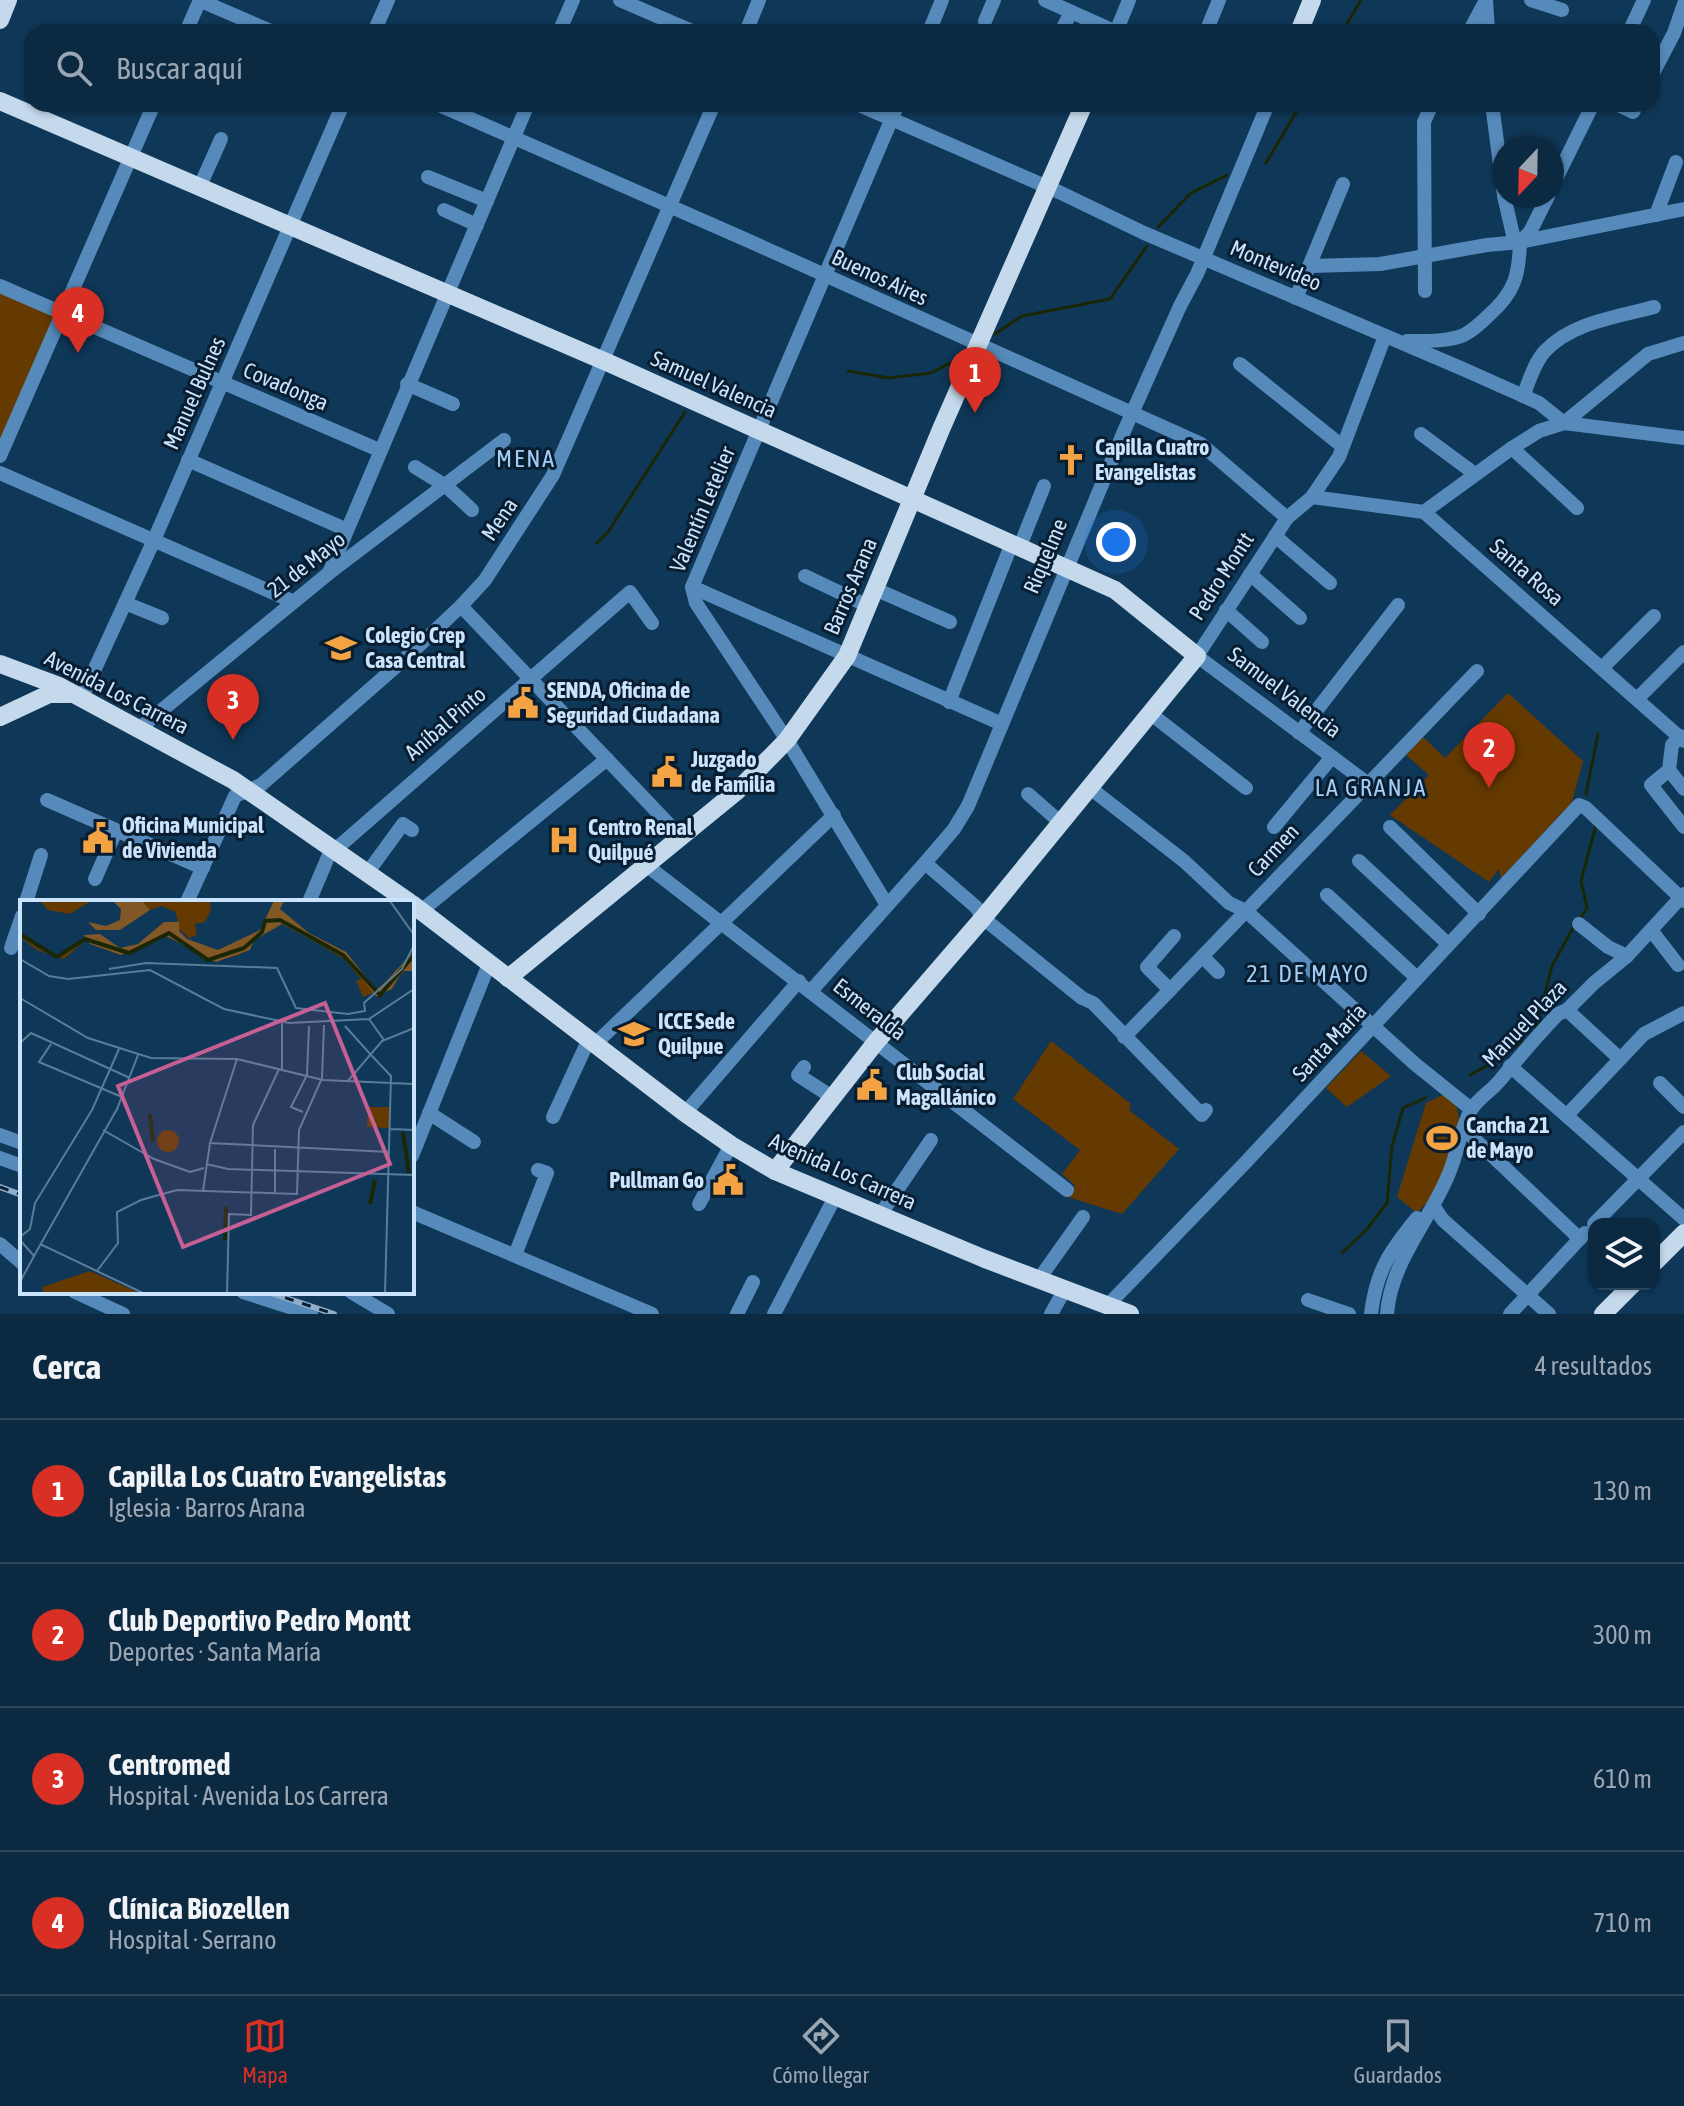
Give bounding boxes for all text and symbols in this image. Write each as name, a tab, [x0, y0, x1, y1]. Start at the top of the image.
search box	[24, 24, 1660, 112]
icon: search	[52, 46, 96, 90]
text: Buscar aquí	[116, 51, 243, 85]
north arrow	[1492, 136, 1564, 208]
street label: Montevideo	[1227, 234, 1325, 296]
street label: Buenos Aires	[828, 243, 932, 311]
pin: 4	[52, 287, 104, 353]
street label: Manuel Bulnes	[158, 333, 230, 453]
street label: Samuel Valencia	[647, 345, 781, 423]
pin: 1	[949, 347, 1001, 413]
street label: Covadonga	[240, 356, 332, 416]
place label: Capilla Cuatro Evangelistas	[1095, 434, 1209, 485]
street label: Valentín Letelier	[664, 442, 740, 576]
church icon: Capilla Cuatro Evangelistas	[1054, 443, 1088, 477]
district label: MENA	[496, 445, 556, 472]
street label: Mena	[475, 493, 523, 545]
street label: Riquelme	[1018, 515, 1072, 597]
your location	[1096, 522, 1136, 562]
street label: 21 de Mayo	[262, 526, 350, 602]
street label: Pedro Montt	[1183, 527, 1259, 625]
street label: Santa Rosa	[1485, 533, 1569, 611]
street label: Barros Arana	[818, 534, 882, 638]
place label: Colegio Crep Casa Central	[365, 622, 466, 673]
school or university icon: Colegio Crep Casa Central	[324, 631, 358, 665]
street label: Samuel Valencia	[1223, 641, 1347, 743]
street label: Avenida Los Carrera	[41, 645, 193, 739]
pin: 3	[207, 674, 259, 740]
place label: SENDA, Oficina de Seguridad Ciudadana	[547, 677, 720, 728]
street label: Aníbal Pinto	[399, 681, 491, 765]
public building icon: SENDA, Oficina de Seguridad Ciudadana	[506, 686, 540, 720]
pin: 2	[1463, 722, 1515, 788]
place label: Juzgado de Familia	[690, 746, 775, 797]
public building icon: Juzgado de Familia	[650, 755, 684, 789]
district label: LA GRANJA	[1315, 774, 1427, 801]
place label: Oficina Municipal de Vivienda	[122, 812, 265, 863]
place label: Centro Renal Quilpué	[588, 814, 694, 865]
street label: Carmen	[1242, 818, 1304, 882]
public building icon: Oficina Municipal de Vivienda	[81, 821, 115, 855]
hospital icon: Centro Renal Quilpué	[547, 823, 581, 857]
inset map	[20, 900, 414, 1294]
district label: 21 DE MAYO	[1246, 960, 1370, 987]
street label: Esmeralda	[828, 972, 912, 1046]
street label: Manuel Plaza	[1476, 974, 1572, 1072]
street label: Santa María	[1287, 998, 1371, 1086]
place label: ICCE Sede Quilpue	[658, 1008, 735, 1059]
school or university icon: ICCE Sede Quilpue	[617, 1017, 651, 1051]
place label: Club Social Magallánico	[896, 1059, 996, 1110]
public building icon: Club Social Magallánico	[855, 1068, 889, 1102]
place label: Cancha 21 de Mayo	[1466, 1112, 1550, 1163]
sports icon: Cancha 21 de Mayo	[1425, 1121, 1459, 1155]
street label: Avenida Los Carrera	[766, 1127, 920, 1215]
public building icon: Pullman Go	[711, 1163, 745, 1197]
place label: Pullman Go	[609, 1167, 704, 1193]
map controls	[1588, 1218, 1660, 1290]
button: layers	[1588, 1218, 1660, 1290]
text: Cerca	[32, 1347, 101, 1386]
text: 4 resultados	[1535, 1351, 1652, 1381]
text: Capilla Los Cuatro Evangelistas	[108, 1459, 446, 1493]
text: 1	[52, 1476, 64, 1506]
text: 130 m	[1593, 1476, 1652, 1506]
text: Iglesia · Barros Arana	[108, 1493, 306, 1523]
text: Club Deportivo Pedro Montt	[108, 1603, 411, 1637]
text: 2	[52, 1620, 64, 1650]
text: 300 m	[1593, 1620, 1652, 1650]
text: Deportes · Santa María	[108, 1637, 321, 1667]
text: Centromed	[108, 1747, 231, 1781]
text: 3	[52, 1764, 64, 1794]
text: 610 m	[1593, 1764, 1652, 1794]
text: Hospital · Avenida Los Carrera	[108, 1781, 389, 1811]
text: Clínica Biozellen	[108, 1891, 290, 1925]
text: 4	[52, 1908, 64, 1938]
text: 710 m	[1593, 1908, 1652, 1938]
text: Hospital · Serrano	[108, 1925, 276, 1955]
tab: Mapa	[242, 2014, 288, 2088]
tab: Cómo llegar	[772, 2014, 869, 2088]
tab: Guardados	[1354, 2014, 1442, 2088]

